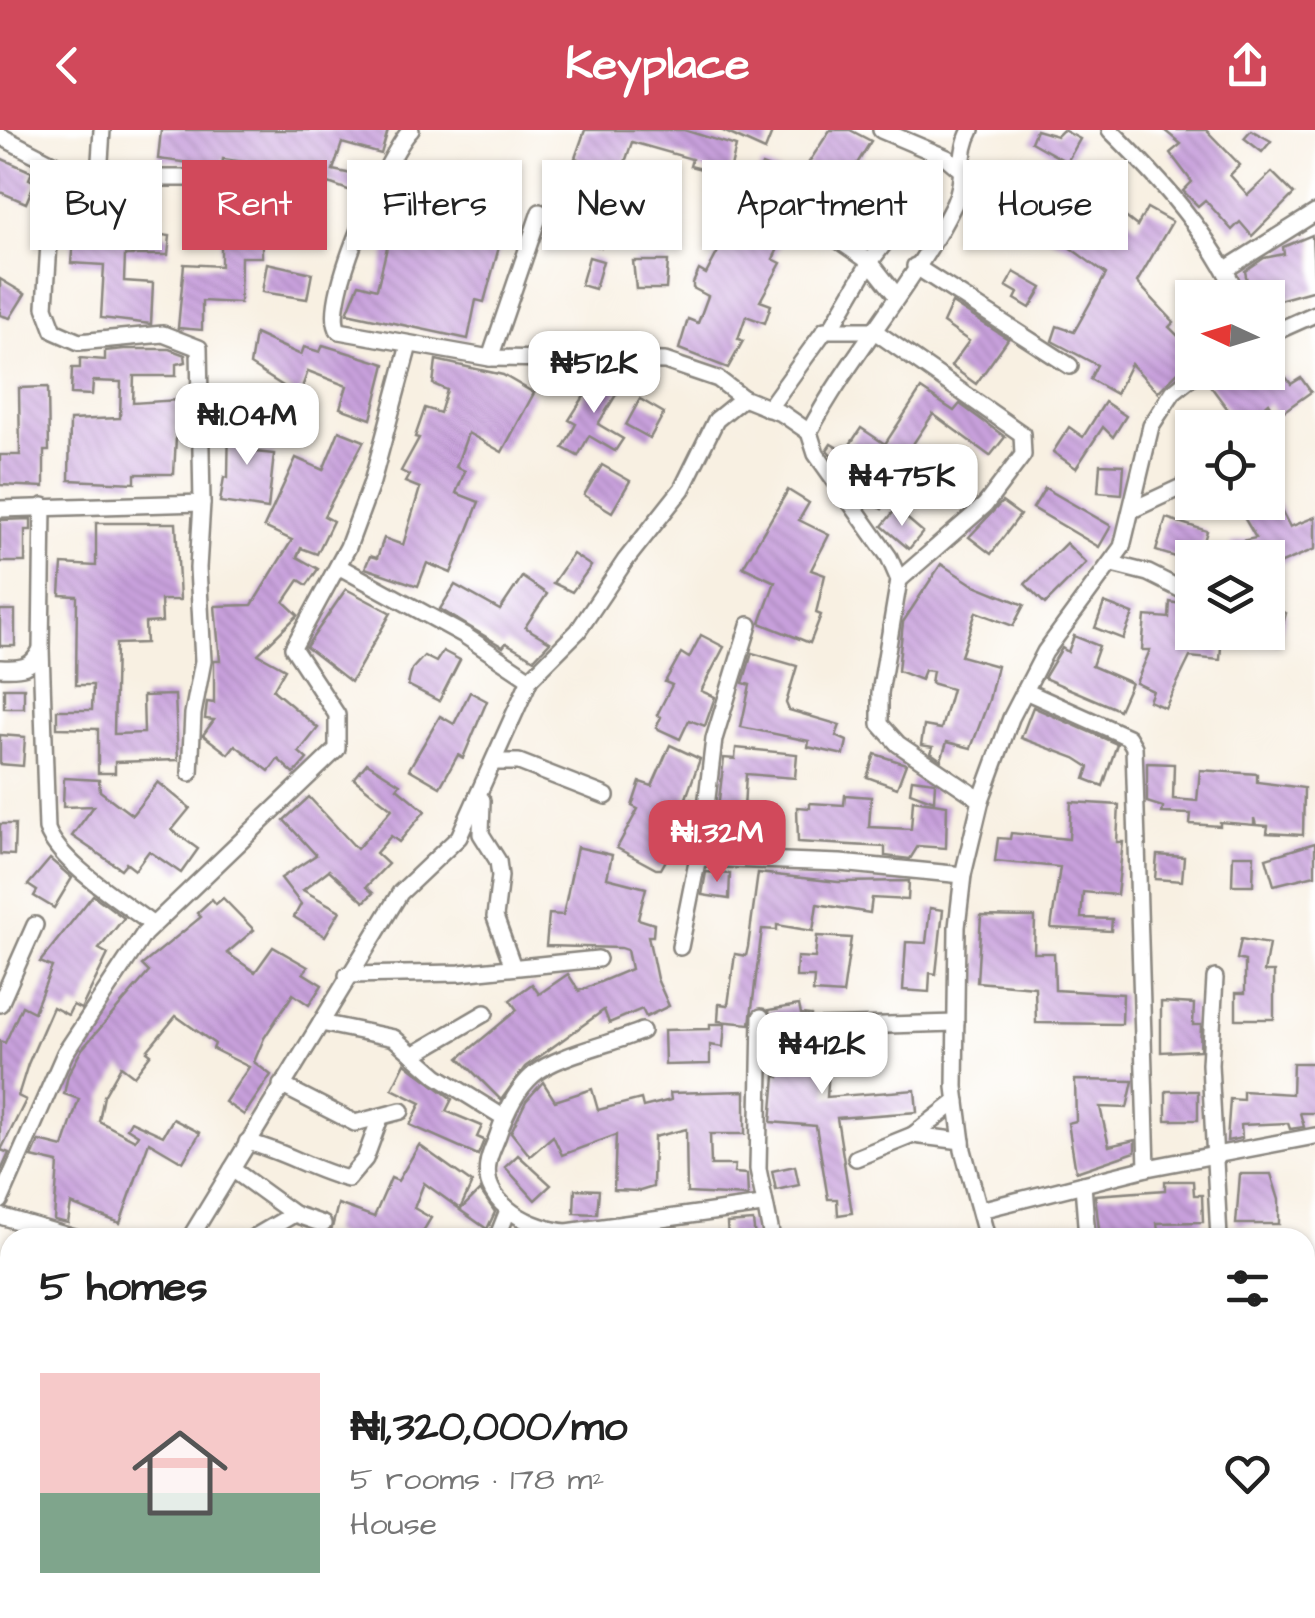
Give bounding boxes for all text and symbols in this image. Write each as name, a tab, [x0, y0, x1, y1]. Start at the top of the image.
text: Keyplace	[565, 34, 750, 96]
icon: back	[40, 38, 95, 93]
icon: share	[1220, 38, 1275, 93]
chip: Buy	[30, 160, 162, 250]
chip: Rent	[182, 160, 327, 250]
chip: Filters	[347, 160, 522, 250]
chip: New	[542, 160, 682, 250]
chip: Apartment	[702, 160, 943, 250]
chip: House	[963, 160, 1128, 250]
north arrow	[1175, 280, 1285, 390]
map controls	[1175, 280, 1285, 650]
pin: ₦512K	[524, 331, 664, 416]
text: ₦512K	[550, 341, 638, 386]
pin: ₦1.04M	[166, 383, 328, 468]
text: ₦1.04M	[197, 393, 297, 438]
button: locate	[1175, 410, 1285, 520]
pin: ₦475K	[832, 444, 972, 529]
text: ₦475K	[849, 454, 955, 499]
button: layers	[1175, 540, 1285, 650]
pin: ₦1.32M	[636, 800, 798, 885]
text: ₦1.32M	[671, 810, 763, 855]
pin: ₦412K	[752, 1012, 892, 1097]
text: ₦412K	[779, 1022, 865, 1067]
text: 5 homes	[40, 1259, 207, 1317]
icon: filters	[1220, 1261, 1275, 1316]
text: ₦1,320,000/mo	[350, 1399, 627, 1457]
icon: home	[120, 1413, 240, 1533]
icon: heart	[1220, 1446, 1275, 1501]
text: 5 rooms · 178 m²	[350, 1457, 604, 1502]
text: House	[350, 1502, 437, 1547]

